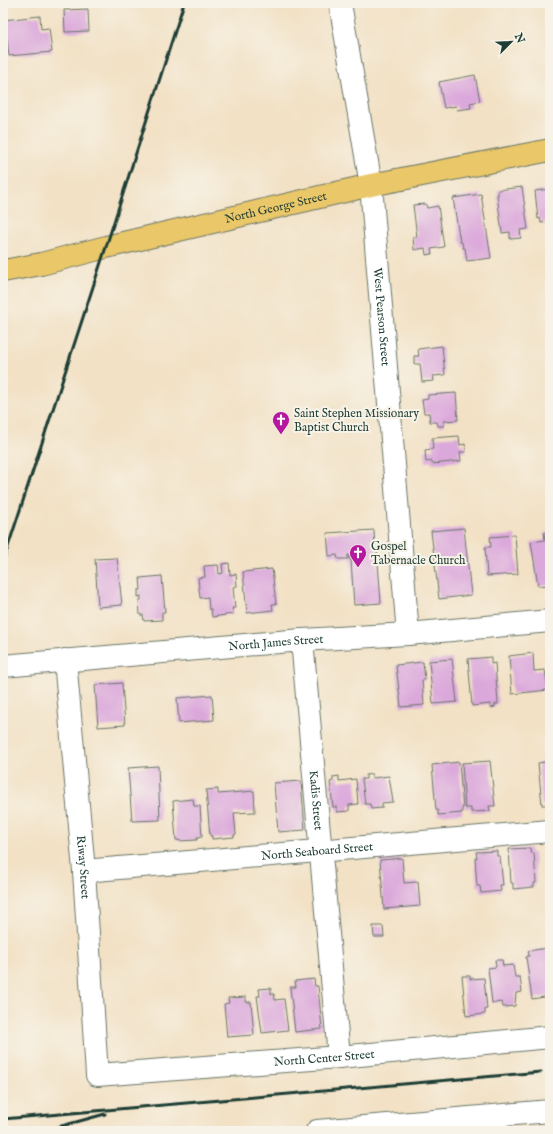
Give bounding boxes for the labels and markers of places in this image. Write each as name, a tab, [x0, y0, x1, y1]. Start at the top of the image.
place label: Saint Stephen Missionary Baptist Church	[294, 406, 419, 436]
church icon: Saint Stephen Missionary Baptist Church	[271, 410, 291, 435]
place label: Gospel Tabernacle Church	[371, 539, 466, 568]
church icon: Gospel Tabernacle Church	[348, 543, 368, 568]

